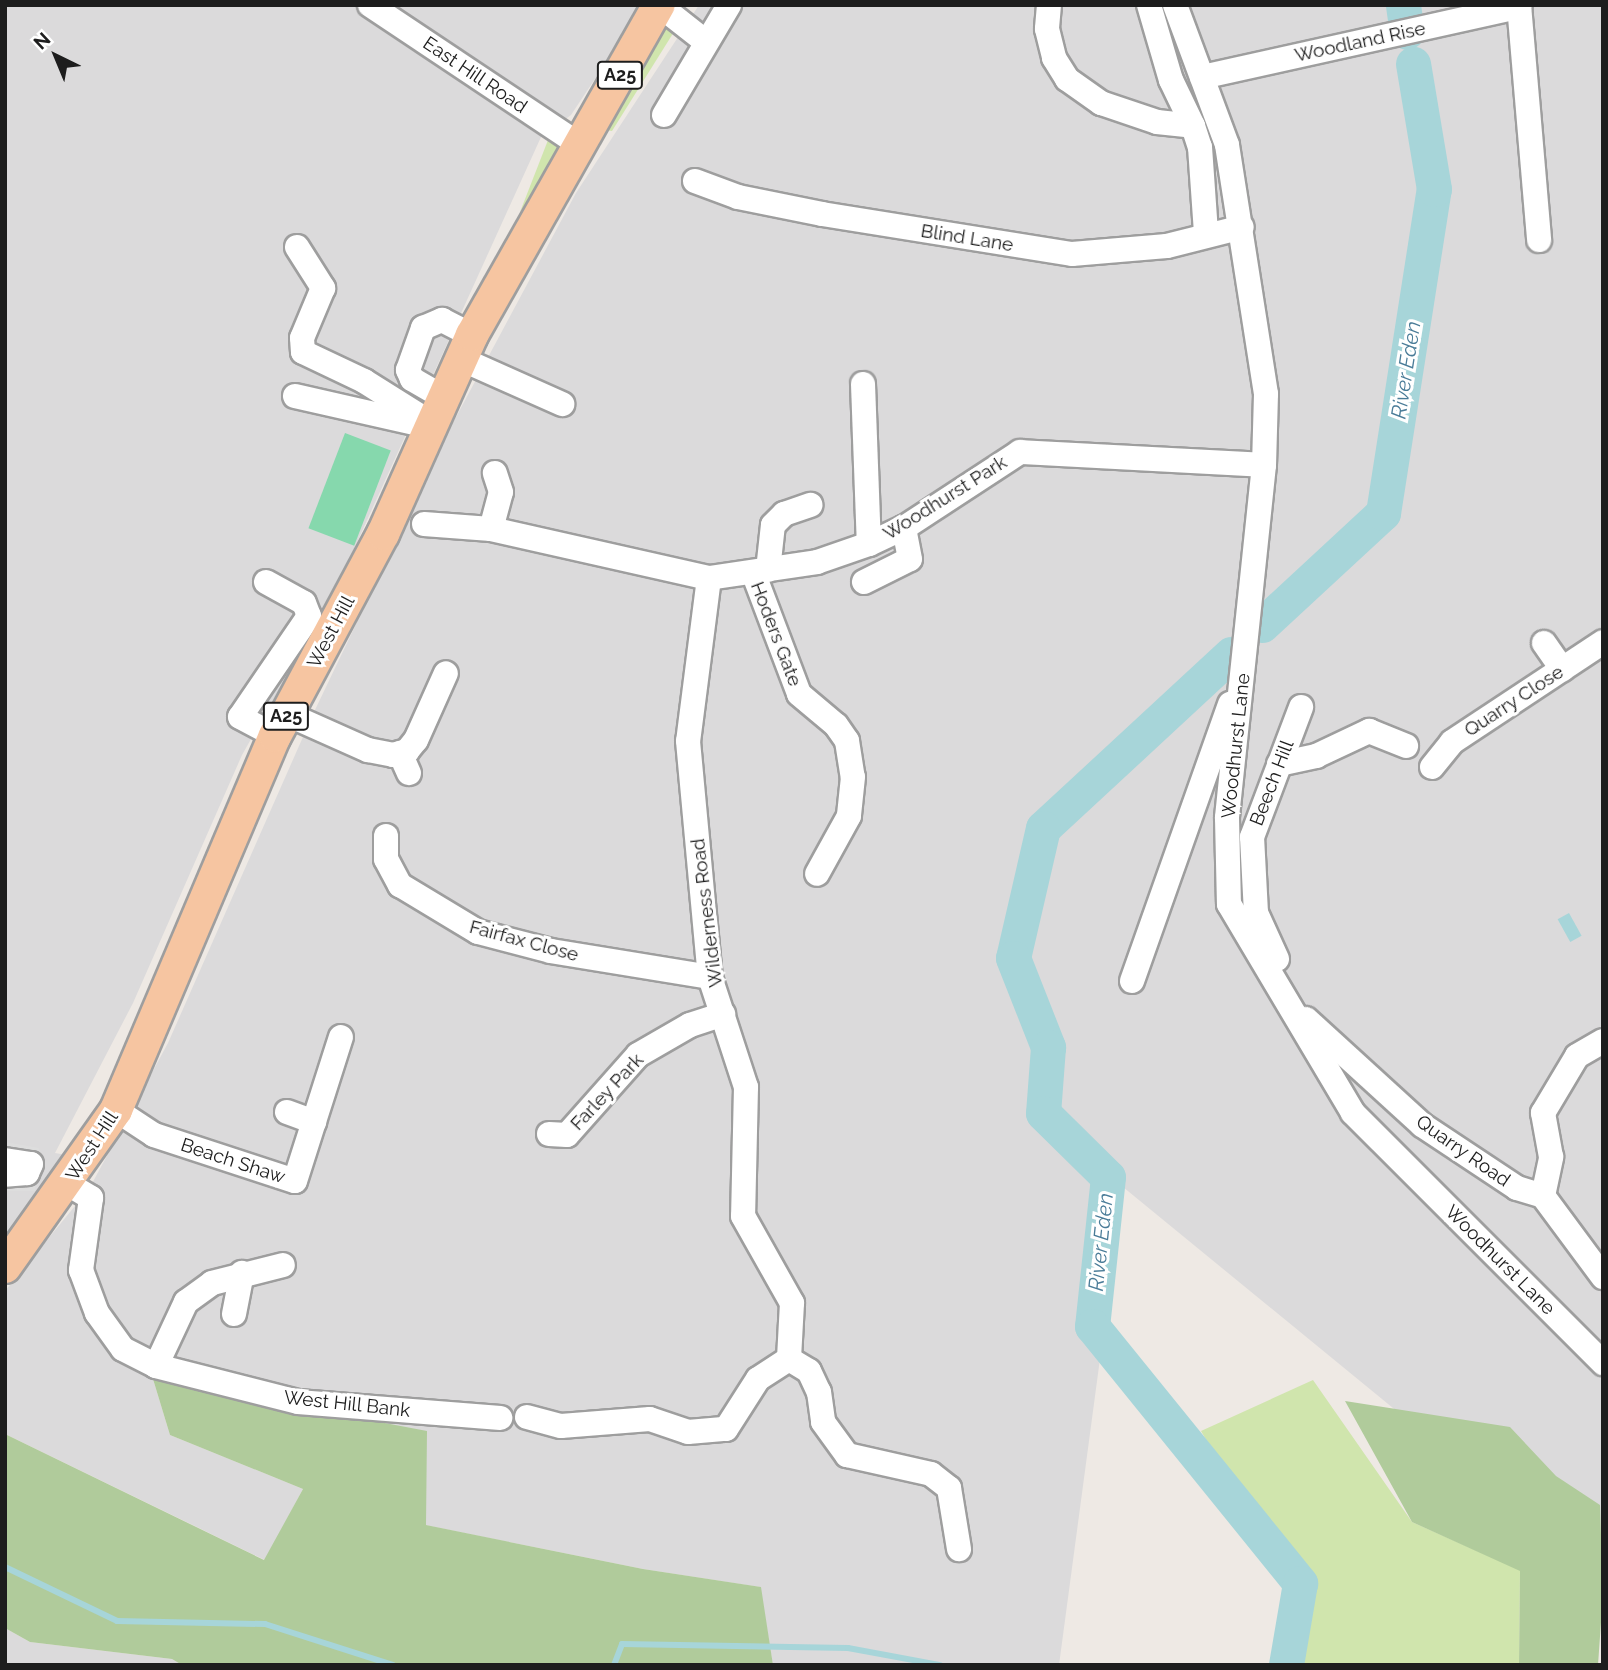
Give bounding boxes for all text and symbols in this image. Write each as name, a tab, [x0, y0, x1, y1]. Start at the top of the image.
street label: Woodland Rise	[1293, 17, 1427, 67]
north arrow	[21, 21, 91, 91]
text: N	[29, 28, 54, 54]
street label: East Hill Road	[418, 32, 532, 118]
road number: A25	[596, 60, 644, 90]
street label: Blind Lane	[919, 219, 1015, 257]
water label: River Eden	[1386, 319, 1426, 421]
street label: Woodhurst Park	[879, 451, 1011, 545]
street label: Hoders Gate	[746, 579, 806, 689]
street label: West Hill	[302, 592, 360, 672]
street label: Quarry Close	[1460, 660, 1568, 742]
street label: Woodhurst Lane	[1217, 672, 1255, 820]
road number: A25	[262, 702, 310, 730]
street label: Beech Hill	[1245, 737, 1299, 829]
street label: Wilderness Road	[687, 837, 727, 989]
street label: Fairfax Close	[467, 916, 581, 966]
street label: Farley Park	[566, 1049, 648, 1135]
street label: West Hill	[61, 1107, 123, 1185]
street label: Quarry Road	[1411, 1110, 1515, 1192]
street label: Beach Shaw	[178, 1133, 288, 1189]
water label: River Eden	[1083, 1192, 1119, 1292]
street label: Woodhurst Lane	[1440, 1200, 1560, 1320]
street label: West Hill Bank	[282, 1386, 412, 1422]

